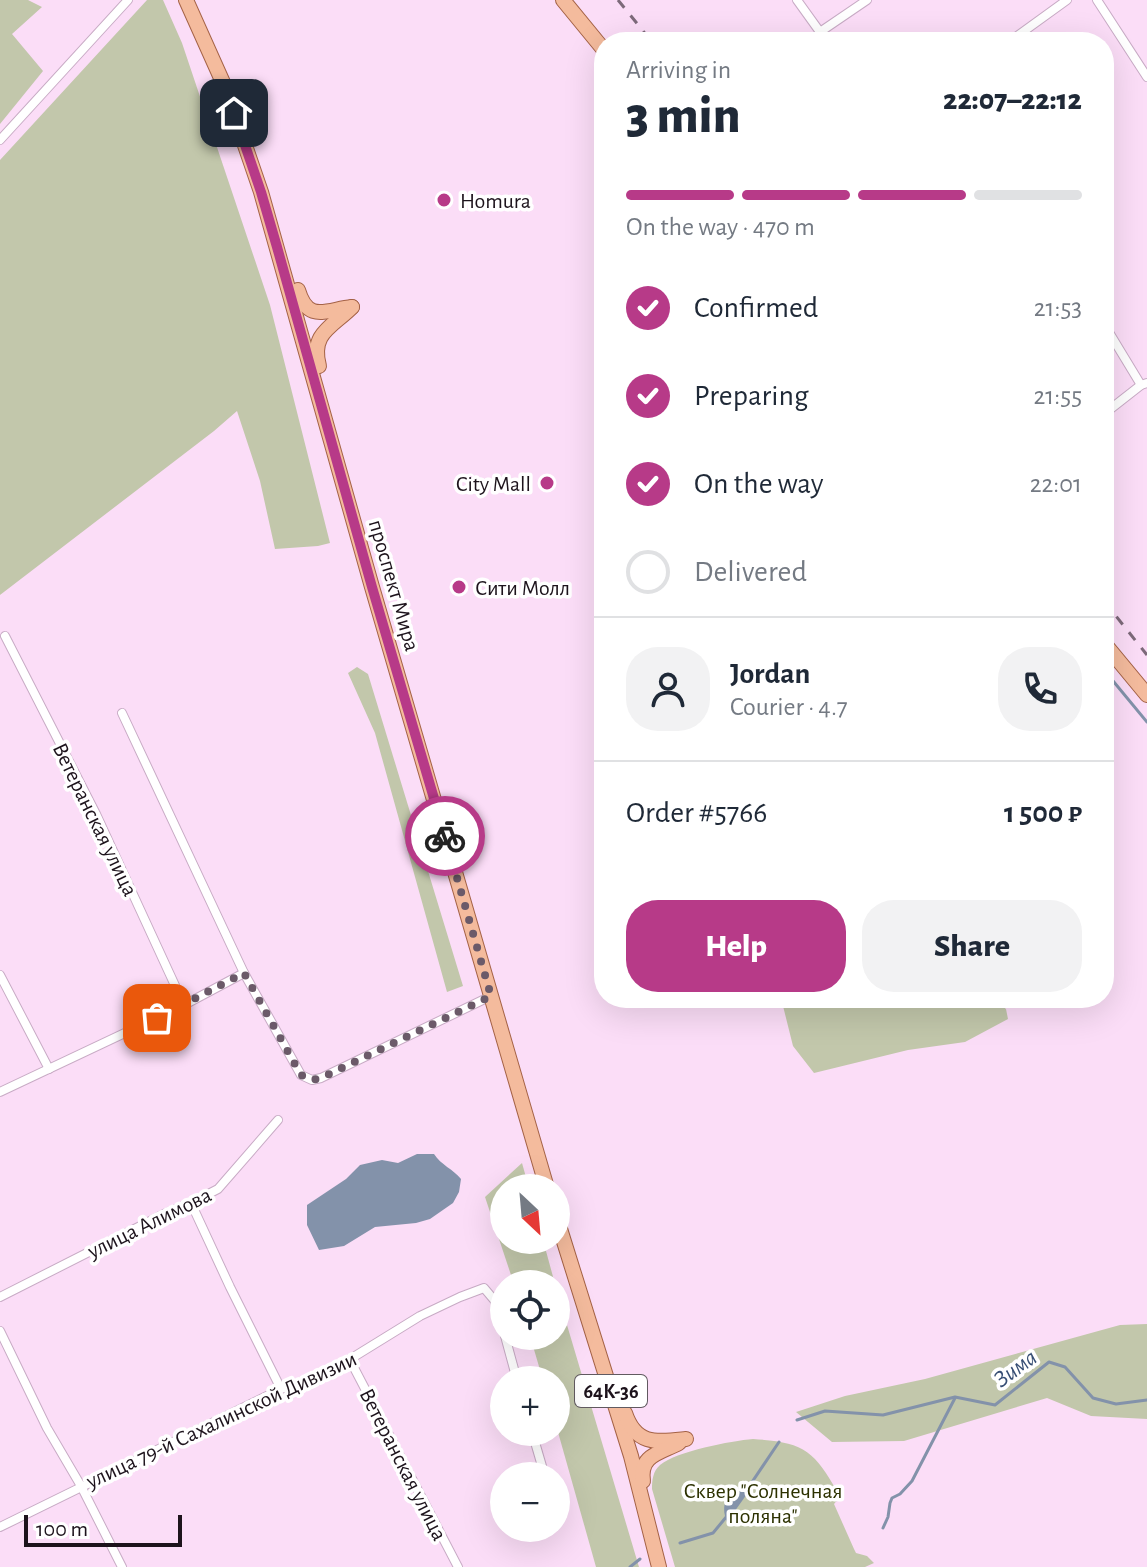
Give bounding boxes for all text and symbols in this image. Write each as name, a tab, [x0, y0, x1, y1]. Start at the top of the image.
text: Arriving in	[626, 57, 731, 83]
pin	[200, 79, 268, 147]
text: 22:07–22:12	[943, 85, 1082, 115]
text: 3 min	[626, 90, 740, 142]
icon: home	[212, 91, 256, 135]
place label: Homura	[460, 190, 531, 212]
marker: Homura	[435, 191, 453, 209]
text: On the way · 470 m	[626, 214, 815, 240]
icon: check	[626, 286, 670, 330]
text: Confirmed	[694, 293, 818, 323]
text: 21:53	[1034, 295, 1082, 321]
icon: check	[626, 374, 670, 418]
text: Preparing	[694, 381, 809, 411]
text: 21:55	[1034, 383, 1082, 409]
icon: check	[626, 462, 670, 506]
text: On the way	[694, 469, 823, 499]
text: 22:01	[1030, 471, 1082, 497]
place label: City Mall	[456, 473, 531, 495]
marker: City Mall	[538, 474, 556, 492]
street label: проспект Мира	[365, 517, 423, 654]
text: Delivered	[694, 557, 807, 587]
place label: Сити Молл	[475, 577, 570, 599]
marker: Сити Молл	[450, 578, 468, 596]
button: person	[626, 647, 710, 731]
button: phone	[998, 647, 1082, 731]
text: Jordan	[730, 659, 810, 689]
text: Courier · 4.7	[730, 694, 848, 720]
street label: Ветеранская улица	[49, 739, 142, 899]
courier	[405, 796, 485, 876]
text: Order #5766	[626, 798, 767, 828]
text: 1 500 ₽	[1004, 798, 1082, 828]
icon: bike	[423, 814, 467, 858]
button: Help	[626, 900, 846, 992]
button: Share	[862, 900, 1082, 992]
pin	[123, 984, 191, 1052]
icon: bag	[135, 996, 179, 1040]
north arrow	[490, 1174, 570, 1254]
map controls	[490, 1174, 570, 1542]
street label: улица Алимова	[83, 1183, 215, 1263]
button: locate	[490, 1270, 570, 1350]
water label: Зима	[990, 1345, 1042, 1392]
street label: улица 79-й Сахалинской Дивизии	[82, 1347, 360, 1493]
button: +	[490, 1366, 570, 1446]
road number: 64К-36	[575, 1375, 647, 1407]
street label: Ветеранская улица	[355, 1385, 451, 1544]
button: −	[490, 1462, 570, 1542]
park label: Сквер "Солнечная поляна"	[683, 1480, 843, 1527]
scale bar	[24, 1511, 182, 1547]
text: 100 m	[36, 1518, 88, 1540]

